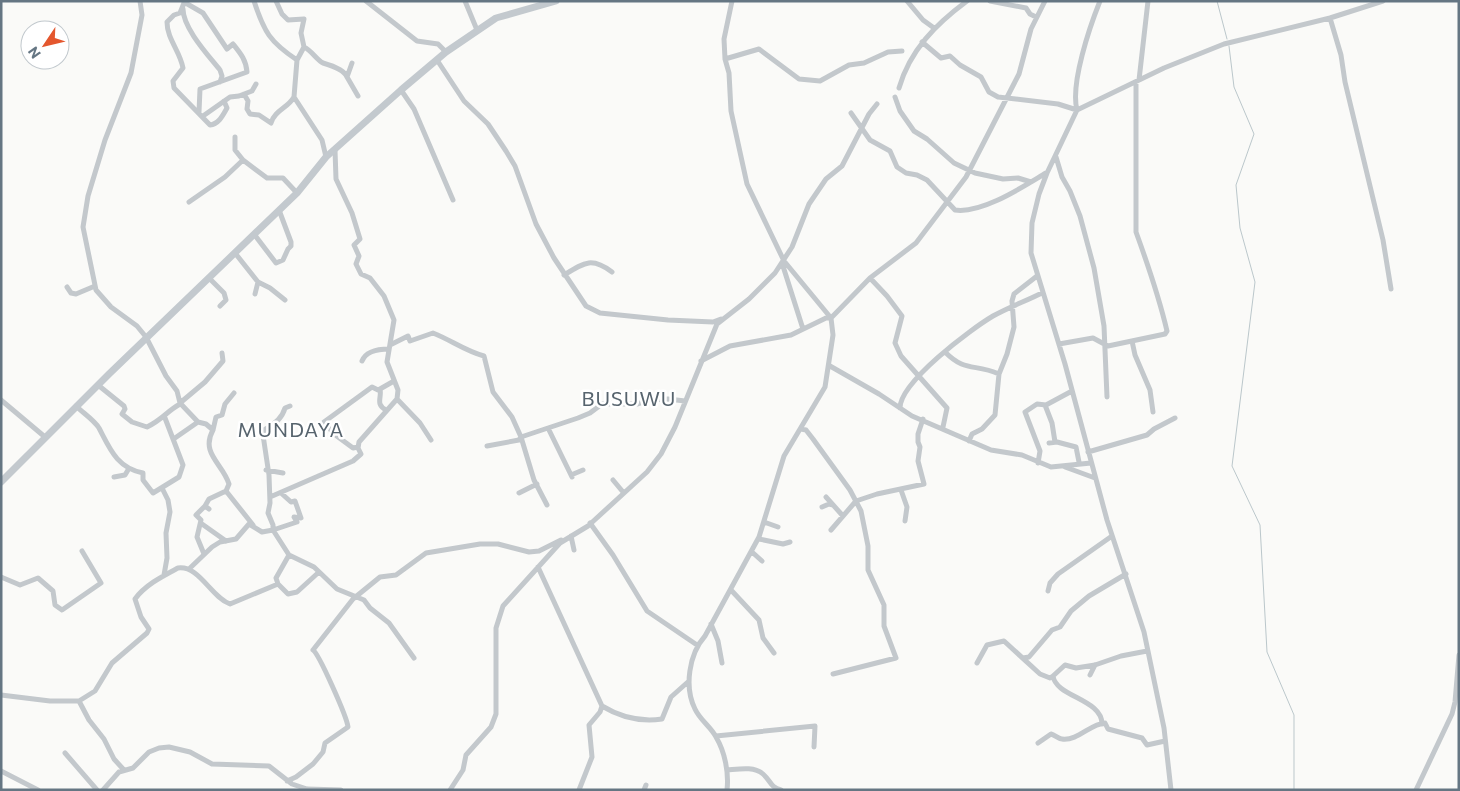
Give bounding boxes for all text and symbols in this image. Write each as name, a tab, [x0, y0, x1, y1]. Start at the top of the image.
north arrow	[20, 20, 70, 70]
text: N	[24, 44, 44, 62]
district label: BUSUWU	[582, 386, 676, 410]
district label: MUNDAYA	[238, 417, 344, 441]

